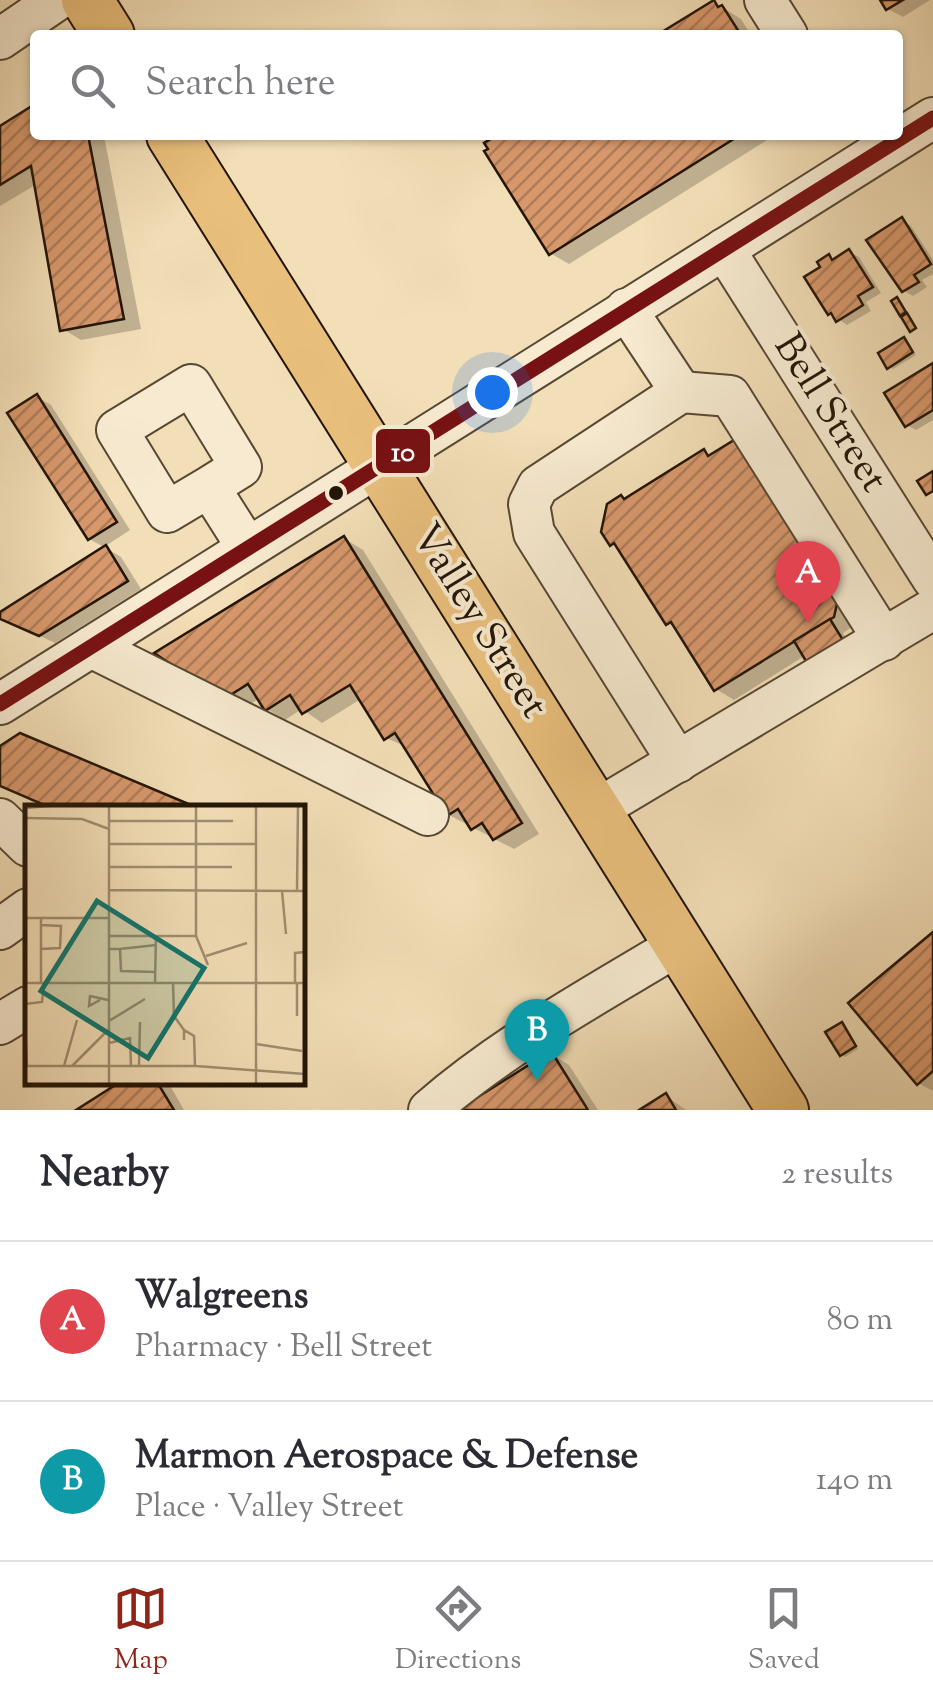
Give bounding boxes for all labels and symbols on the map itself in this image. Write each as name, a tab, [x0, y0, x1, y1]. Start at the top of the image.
street label: Bell Street	[758, 324, 900, 505]
your location	[467, 367, 518, 418]
line badge: 10	[374, 427, 432, 475]
text: 10	[391, 434, 415, 474]
unlabelled marker	[326, 483, 346, 503]
street label: Valley Street	[396, 514, 561, 731]
pin: A	[776, 540, 840, 623]
inset map	[25, 805, 305, 1085]
pin: B	[504, 998, 570, 1081]

